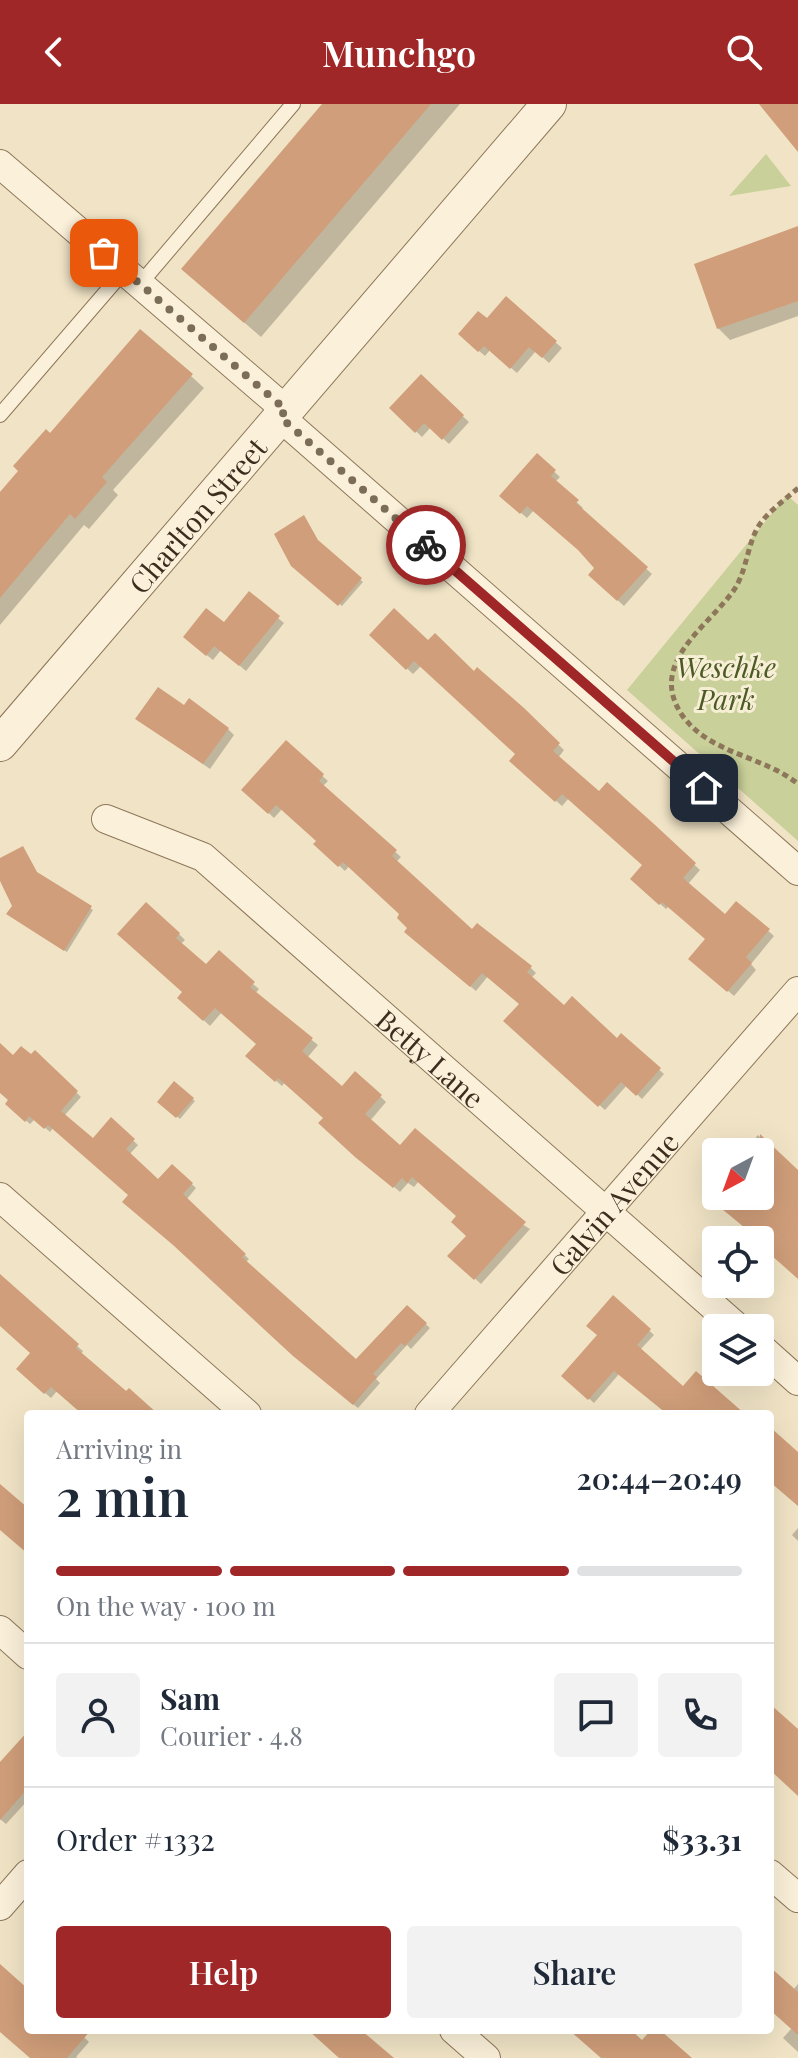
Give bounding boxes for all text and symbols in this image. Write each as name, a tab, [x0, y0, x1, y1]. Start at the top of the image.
text: Munchgo	[322, 28, 476, 76]
icon: back	[32, 30, 76, 74]
icon: search	[722, 30, 766, 74]
pin	[70, 219, 138, 287]
icon: bag	[82, 231, 126, 275]
street label: Charlton Street	[119, 428, 274, 600]
courier	[386, 505, 466, 585]
icon: bike	[404, 523, 448, 567]
park label: Weschke Park	[676, 648, 776, 717]
pin	[670, 754, 738, 822]
icon: home	[682, 766, 726, 810]
street label: Betty Lane	[369, 1000, 493, 1115]
street label: Galvin Avenue	[540, 1124, 686, 1282]
north arrow	[702, 1138, 774, 1210]
map controls	[702, 1138, 774, 1386]
button: locate	[702, 1226, 774, 1298]
button: layers	[702, 1314, 774, 1386]
text: Arriving in	[56, 1431, 182, 1466]
text: 20:44–20:49	[577, 1458, 742, 1498]
text: 2 min	[56, 1461, 189, 1530]
text: On the way · 100 m	[56, 1588, 276, 1623]
button: person	[56, 1673, 140, 1757]
button: chat	[554, 1673, 638, 1757]
button: phone	[658, 1673, 742, 1757]
text: Sam	[160, 1678, 220, 1718]
text: Courier · 4.8	[160, 1718, 303, 1753]
text: Order #1332	[56, 1819, 215, 1859]
text: $33.31	[662, 1819, 742, 1859]
button: Help	[56, 1926, 391, 2018]
button: Share	[407, 1926, 742, 2018]

